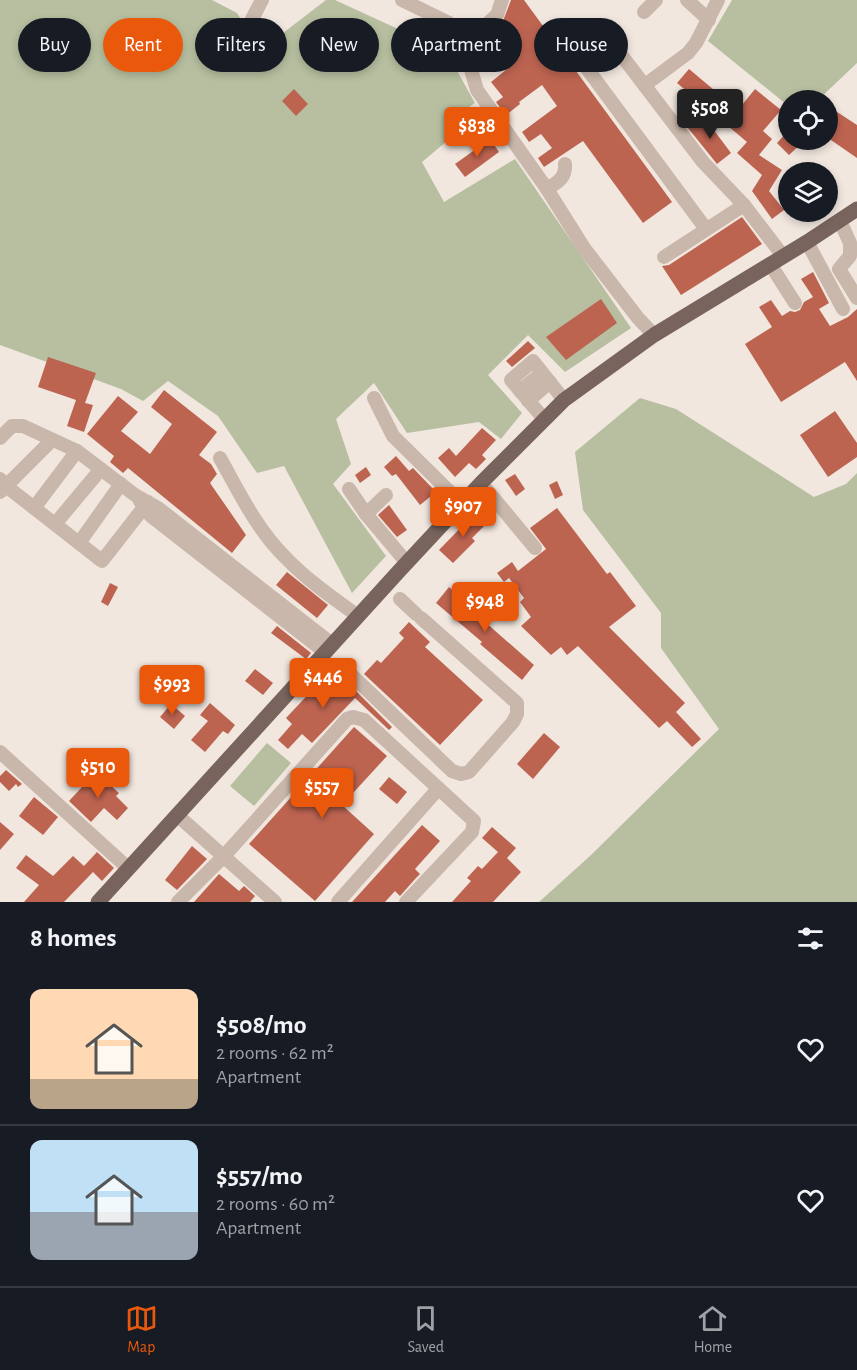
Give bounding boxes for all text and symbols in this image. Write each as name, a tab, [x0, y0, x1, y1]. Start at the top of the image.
chip: Buy	[18, 18, 91, 72]
chip: Rent	[103, 18, 183, 72]
chip: Filters	[195, 18, 287, 72]
chip: New	[299, 18, 379, 72]
chip: Apartment	[391, 18, 522, 72]
chip: House	[534, 18, 628, 72]
pin: $508	[674, 89, 746, 140]
map controls	[778, 90, 838, 222]
button: locate	[778, 90, 838, 150]
text: $508	[691, 98, 729, 118]
pin: $838	[441, 107, 513, 158]
text: $838	[458, 116, 496, 136]
button: layers	[778, 162, 838, 222]
pin: $907	[427, 487, 499, 538]
text: $907	[444, 496, 482, 516]
pin: $948	[449, 582, 521, 633]
text: $948	[466, 591, 504, 611]
pin: $446	[287, 658, 359, 709]
pin: $993	[136, 665, 208, 716]
text: $446	[304, 667, 342, 687]
text: $993	[154, 674, 190, 694]
pin: $510	[62, 748, 134, 799]
text: $510	[80, 757, 116, 777]
pin: $557	[286, 768, 358, 819]
text: $557	[305, 777, 339, 797]
icon: filters	[794, 922, 827, 955]
text: 8 homes	[30, 925, 117, 951]
text: $508/mo	[216, 1012, 307, 1038]
icon: home	[78, 1013, 150, 1085]
icon: heart	[794, 1033, 827, 1066]
text: 2 rooms · 62 m²	[216, 1043, 334, 1063]
text: Apartment	[216, 1067, 301, 1087]
text: $557/mo	[216, 1163, 303, 1189]
icon: home	[78, 1164, 150, 1236]
icon: heart	[794, 1184, 827, 1217]
text: 2 rooms · 60 m²	[216, 1194, 335, 1214]
text: Apartment	[216, 1218, 301, 1238]
tab: Map	[125, 1302, 158, 1357]
tab: Saved	[407, 1302, 444, 1357]
tab: Home	[694, 1302, 732, 1357]

